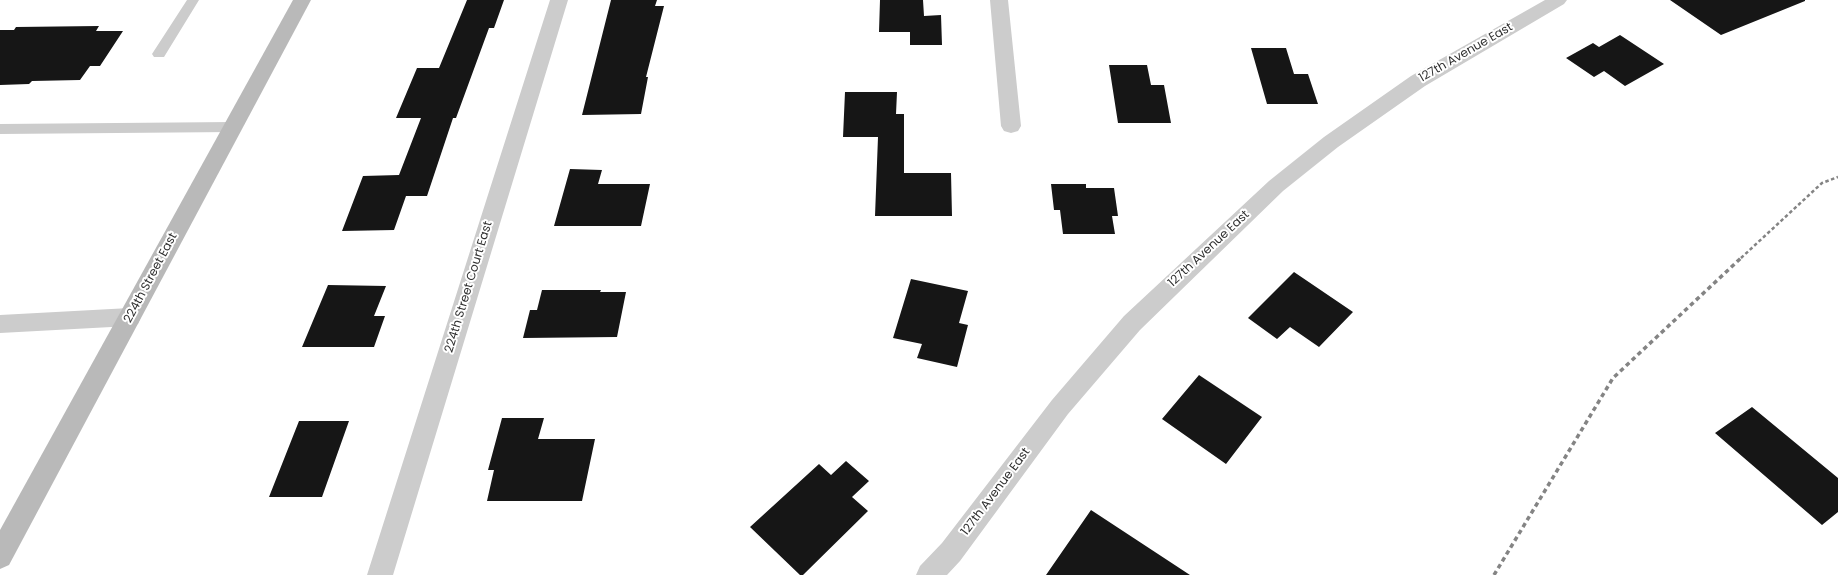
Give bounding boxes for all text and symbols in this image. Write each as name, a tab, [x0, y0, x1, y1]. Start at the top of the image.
street label: 127th Avenue East	[1417, 20, 1515, 86]
street label: 127th Avenue East	[1165, 208, 1253, 290]
street label: 224th Street Court East	[442, 220, 496, 354]
street label: 224th Street East	[121, 231, 181, 325]
street label: 127th Avenue East	[958, 445, 1034, 539]

